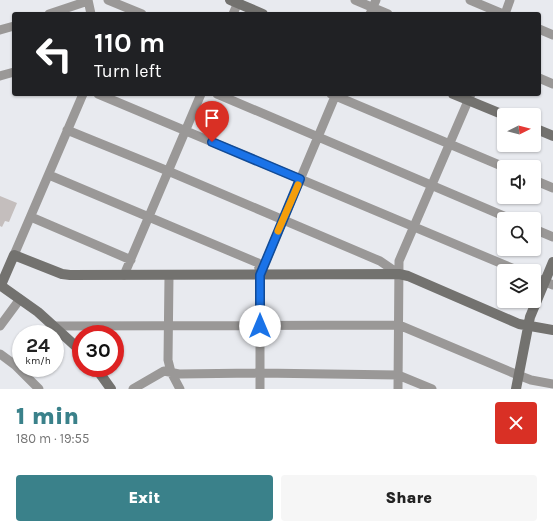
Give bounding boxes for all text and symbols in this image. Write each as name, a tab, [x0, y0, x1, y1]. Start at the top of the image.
text: 110 m	[94, 26, 165, 59]
icon: left	[28, 28, 80, 80]
text: Turn left	[94, 60, 162, 82]
pin	[195, 101, 229, 142]
icon: arrive	[201, 107, 223, 129]
north arrow	[497, 108, 541, 152]
map controls	[497, 108, 541, 308]
button: sound	[497, 160, 541, 204]
button: search	[497, 212, 541, 256]
button: layers	[497, 264, 541, 308]
position arrow	[239, 305, 281, 347]
speed limit sign: 30	[72, 325, 124, 377]
text: 24	[26, 334, 50, 357]
text: km/h	[25, 355, 51, 367]
text: 1 min	[16, 402, 79, 430]
button: close	[495, 402, 537, 444]
text: 180 m · 19:55	[16, 431, 89, 446]
button: Exit	[16, 475, 273, 521]
button: Share	[281, 475, 537, 521]

